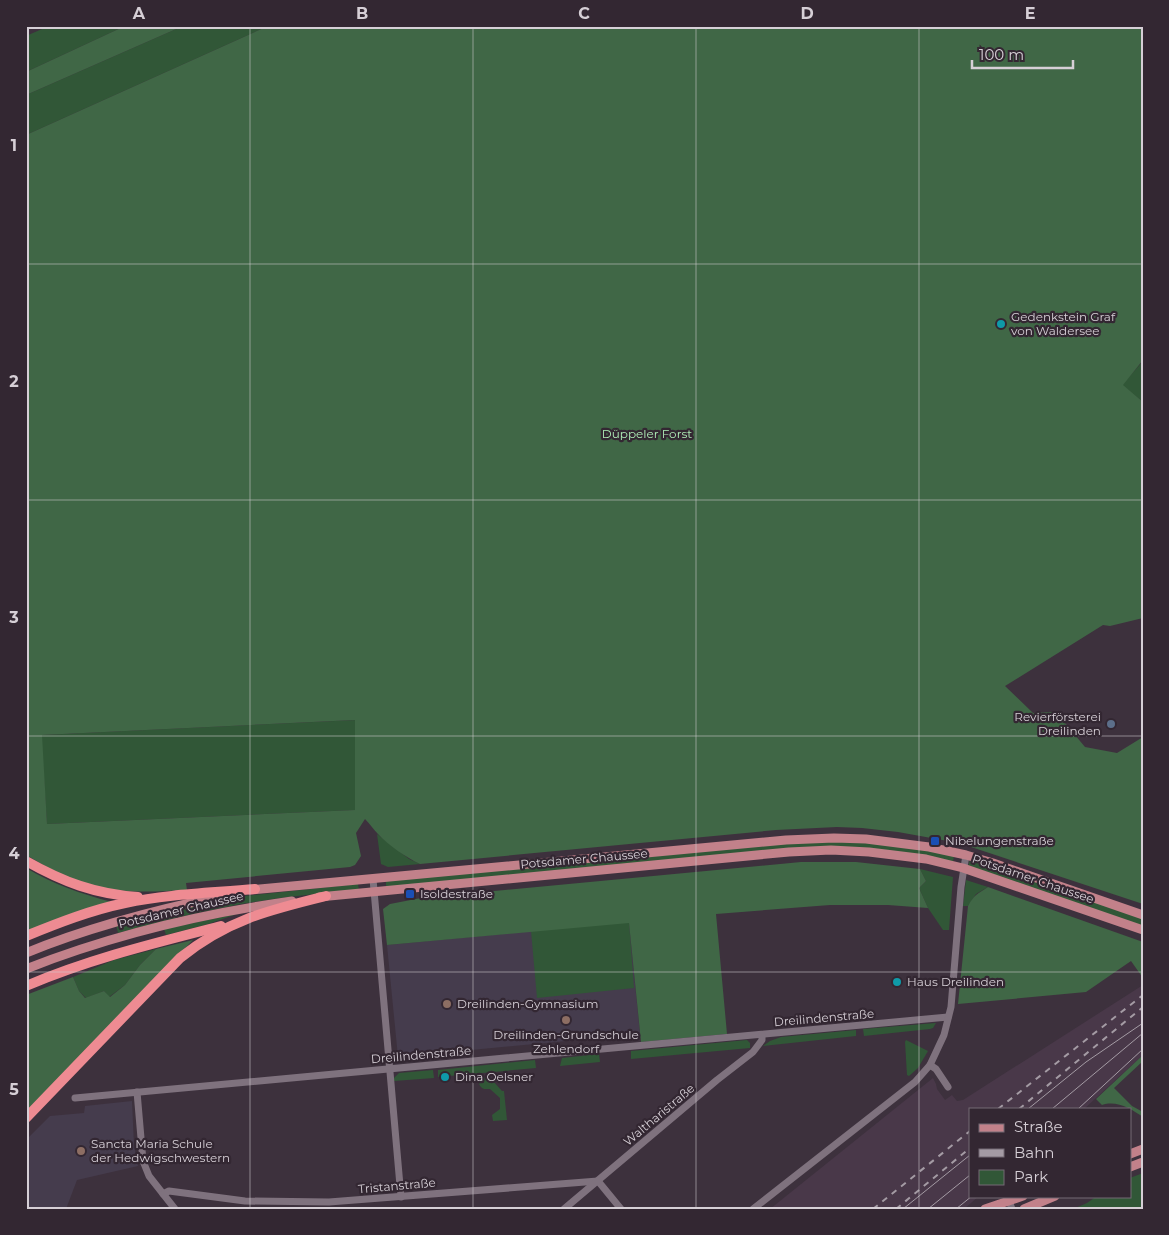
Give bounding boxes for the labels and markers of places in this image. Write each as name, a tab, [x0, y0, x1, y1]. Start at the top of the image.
place label: Gedenkstein Graf von Waldersee	[1011, 309, 1116, 338]
marker: Gedenkstein Graf von Waldersee	[995, 318, 1007, 330]
place label: Revierförsterei Dreilinden	[1014, 709, 1101, 738]
marker: Revierförsterei Dreilinden	[1105, 718, 1117, 730]
place label: Nibelungenstraße	[945, 833, 1054, 848]
marker: Nibelungenstraße	[929, 835, 941, 847]
place label: Isoldestraße	[420, 886, 493, 901]
marker: Isoldestraße	[404, 888, 416, 900]
place label: Haus Dreilinden	[907, 974, 1004, 989]
marker: Haus Dreilinden	[891, 976, 903, 988]
place label: Dreilinden-Gymnasium	[457, 996, 598, 1011]
marker: Dreilinden-Gymnasium	[441, 998, 453, 1010]
marker: Dreilinden-Grundschule Zehlendorf	[560, 1014, 572, 1026]
place label: Dreilinden-Grundschule Zehlendorf	[493, 1027, 639, 1056]
place label: Dina Oelsner	[455, 1069, 533, 1084]
marker: Dina Oelsner	[439, 1071, 451, 1083]
place label: Sancta Maria Schule der Hedwigschwestern	[91, 1136, 230, 1165]
marker: Sancta Maria Schule der Hedwigschwestern	[75, 1145, 87, 1157]

